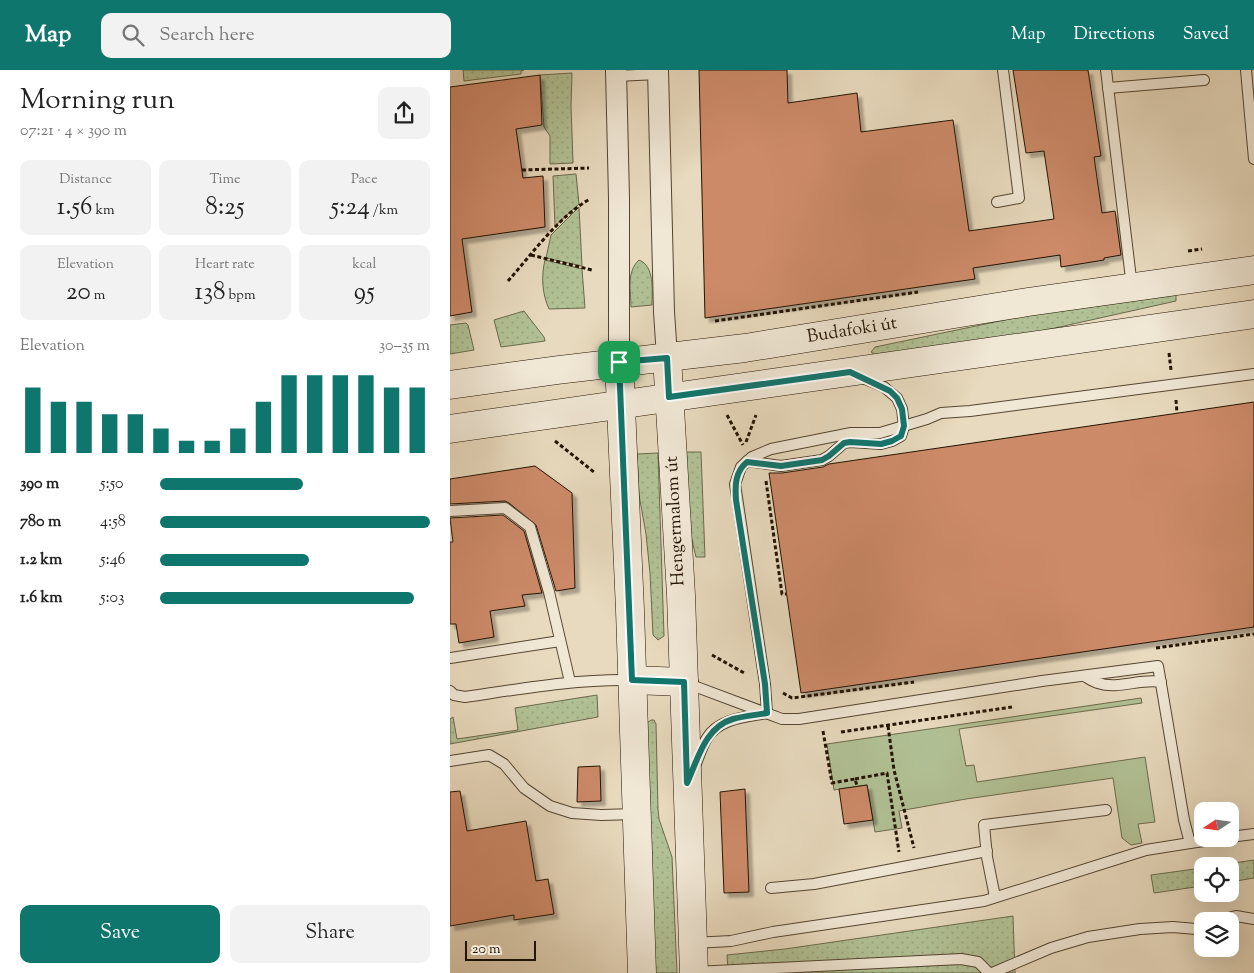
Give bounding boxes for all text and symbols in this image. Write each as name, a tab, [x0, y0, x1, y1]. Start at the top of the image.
search box	[101, 13, 451, 58]
text: Map	[25, 18, 71, 52]
icon: search	[119, 21, 147, 49]
text: Search here	[159, 22, 255, 49]
text: Map	[1011, 22, 1046, 48]
text: Directions	[1074, 22, 1155, 48]
text: Saved	[1183, 22, 1229, 48]
text: Morning run	[20, 81, 175, 121]
button: share	[378, 87, 430, 139]
text: 07:21 · 4 × 390 m	[20, 120, 127, 143]
text: Distance	[59, 170, 112, 190]
text: Time	[209, 170, 241, 190]
text: Pace	[351, 170, 378, 190]
text: 1.56	[57, 190, 92, 226]
text: 8:25	[205, 190, 245, 226]
text: 5:24	[330, 190, 370, 226]
text: km	[92, 201, 115, 221]
text: /km	[370, 201, 398, 221]
text: Elevation	[57, 255, 114, 275]
text: Heart rate	[195, 255, 255, 275]
text: kcal	[352, 255, 376, 275]
text: 20	[66, 275, 91, 311]
text: 138	[195, 275, 226, 311]
text: 95	[354, 275, 375, 311]
text: m	[91, 286, 105, 306]
text: bpm	[226, 286, 255, 306]
street label: Budafoki út	[805, 311, 899, 351]
text: Elevation	[20, 335, 85, 358]
text: 30–35 m	[379, 335, 430, 358]
pin	[598, 341, 640, 383]
icon: arrive	[605, 348, 633, 376]
street label: Hengermalom út	[660, 455, 692, 587]
text: 390 m	[20, 473, 59, 496]
text: 5:50	[100, 473, 124, 496]
text: 780 m	[20, 511, 61, 534]
text: 4:58	[100, 511, 126, 534]
text: 1.2 km	[20, 549, 62, 572]
text: 5:46	[100, 549, 126, 572]
text: 1.6 km	[20, 587, 62, 610]
text: 5:03	[100, 587, 124, 610]
north arrow	[1194, 802, 1239, 848]
map controls	[1194, 802, 1239, 957]
button: locate	[1194, 857, 1239, 902]
button: Save	[20, 905, 220, 963]
button: Share	[230, 905, 430, 963]
button: layers	[1194, 912, 1239, 957]
scale bar	[465, 938, 536, 961]
text: 20 m	[472, 940, 501, 960]

